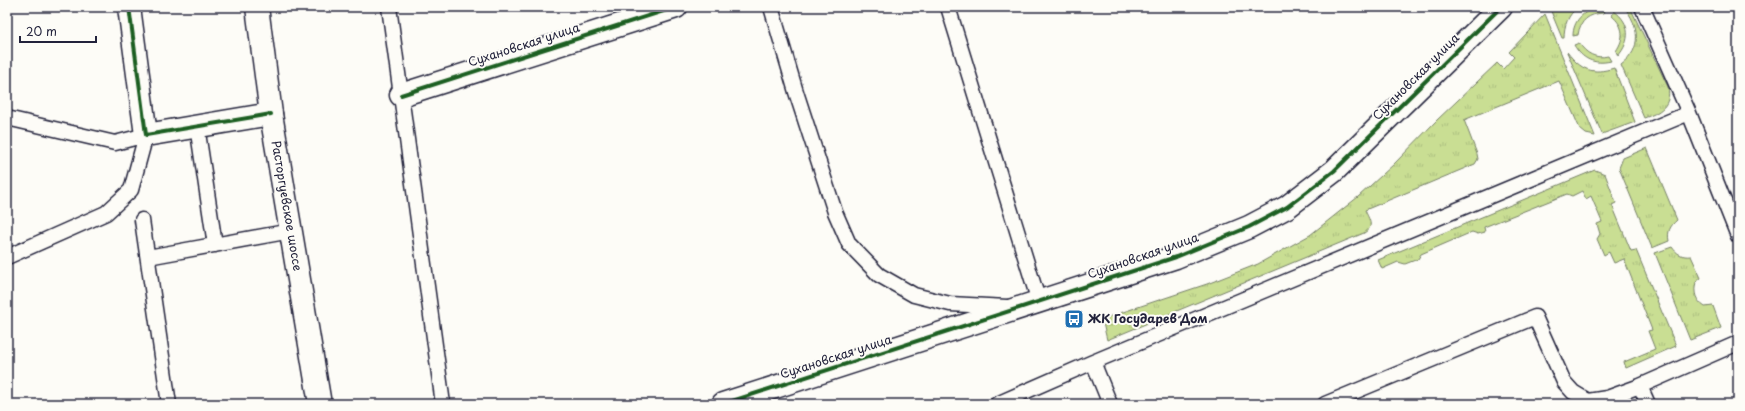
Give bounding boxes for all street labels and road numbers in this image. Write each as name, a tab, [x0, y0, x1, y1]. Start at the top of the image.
street label: Сухановская улица	[466, 17, 582, 71]
street label: Сухановская улица	[1368, 28, 1463, 124]
street label: Расторгуевское шоссе	[268, 139, 307, 272]
street label: Сухановская улица	[1085, 227, 1201, 283]
street label: Сухановская улица	[778, 329, 894, 383]

